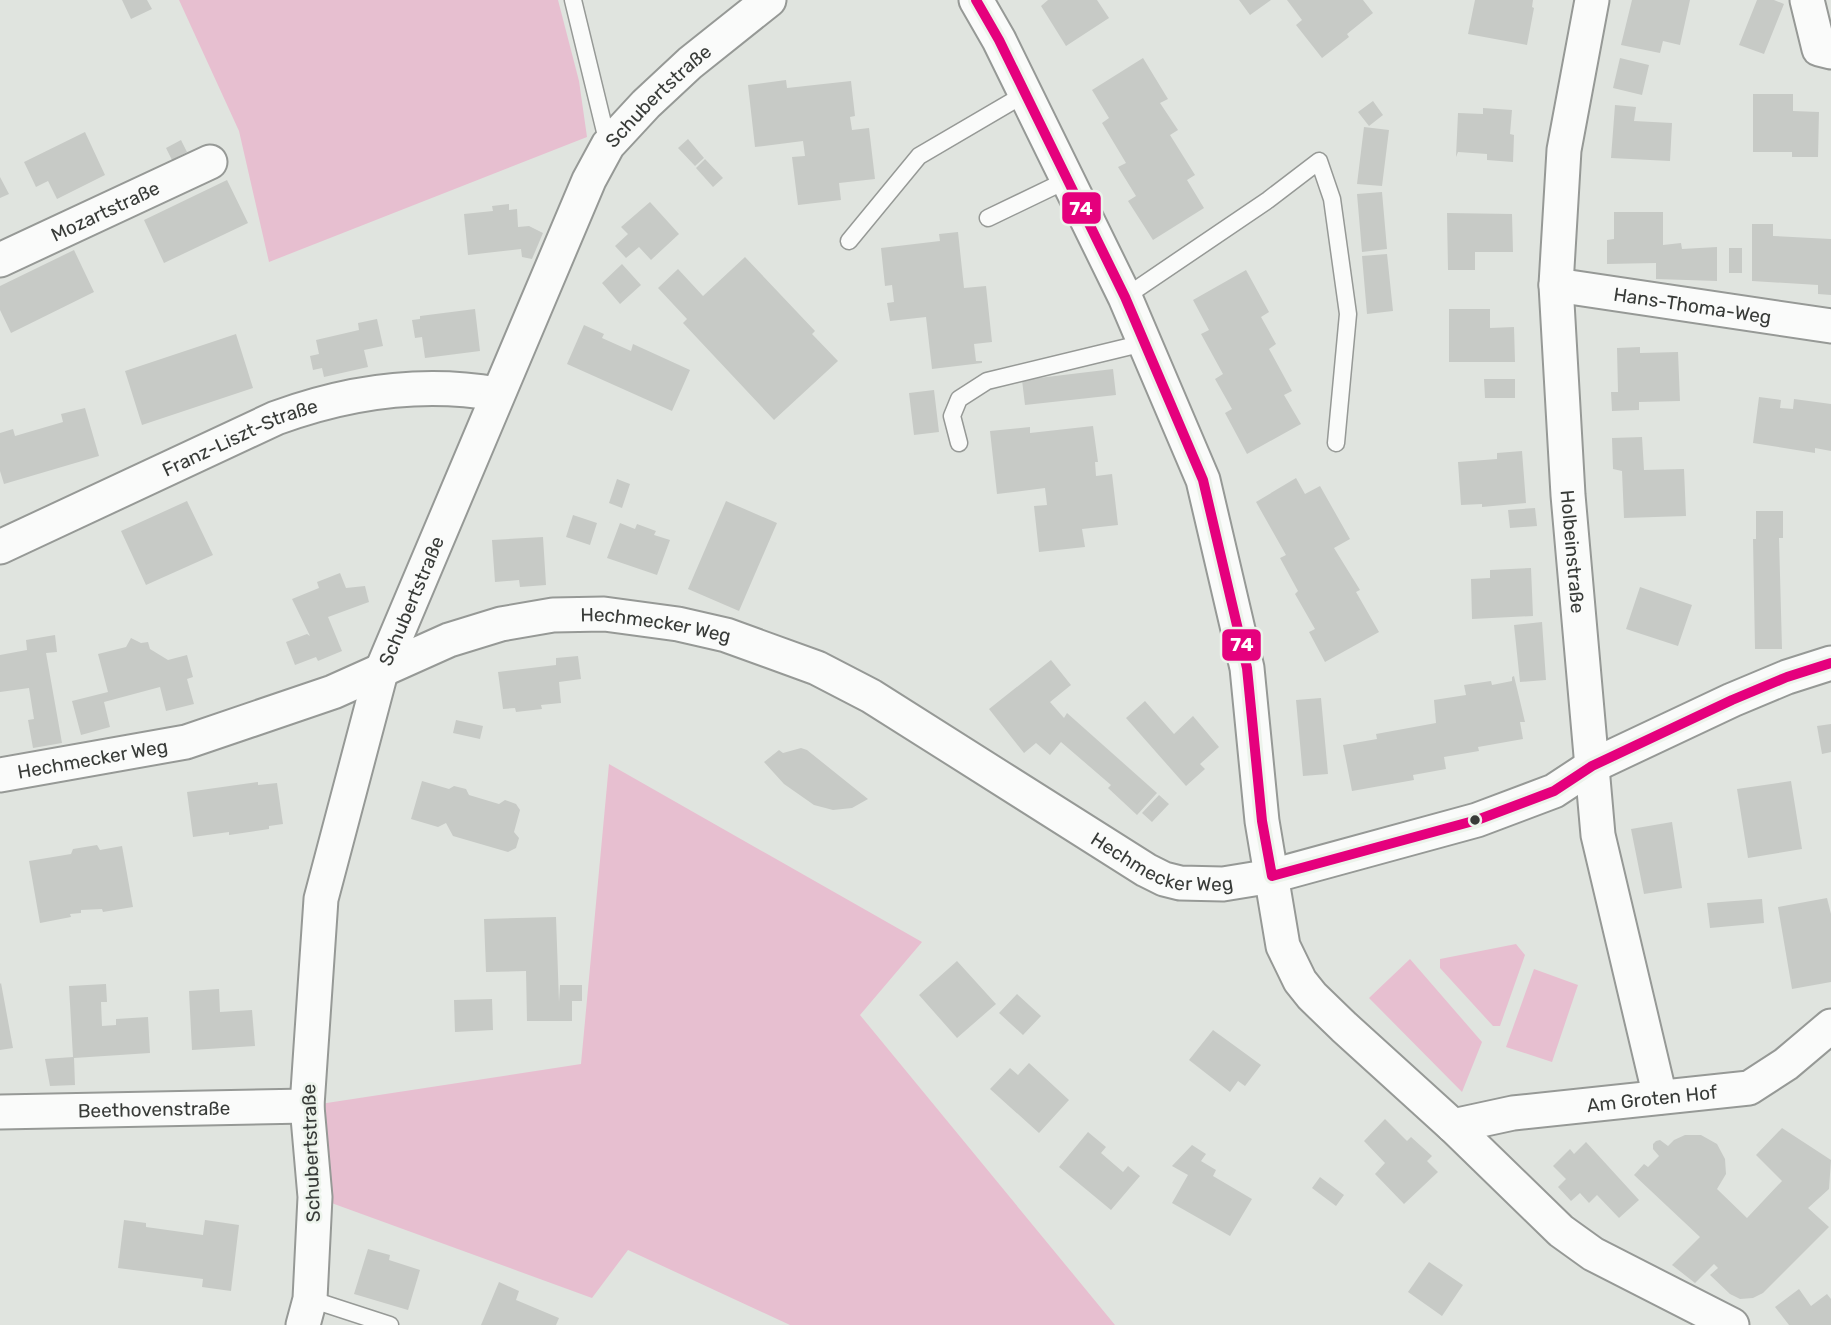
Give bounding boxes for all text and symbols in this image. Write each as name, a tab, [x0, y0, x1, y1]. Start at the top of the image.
street label: Schubertstraße	[600, 39, 716, 152]
street label: Mozartstraße	[47, 176, 163, 246]
line badge: 74	[1061, 191, 1102, 225]
text: 74	[1069, 197, 1093, 220]
street label: Hans-Thoma-Weg	[1612, 282, 1773, 328]
street label: Franz-Liszt-Straße	[158, 394, 320, 481]
street label: Holbeinstraße	[1556, 489, 1590, 614]
street label: Schubertstraße	[374, 532, 449, 669]
street label: Hechmecker Weg	[580, 602, 733, 647]
line badge: 74	[1221, 628, 1262, 662]
text: 74	[1230, 633, 1254, 656]
street label: Hechmecker Weg	[16, 734, 170, 783]
unlabelled marker	[1468, 813, 1482, 827]
street label: Hechmecker Weg	[1087, 827, 1235, 896]
street label: Am Groten Hof	[1585, 1080, 1719, 1117]
street label: Schubertstraße	[297, 1083, 325, 1223]
street label: Beethovenstraße	[78, 1096, 230, 1122]

